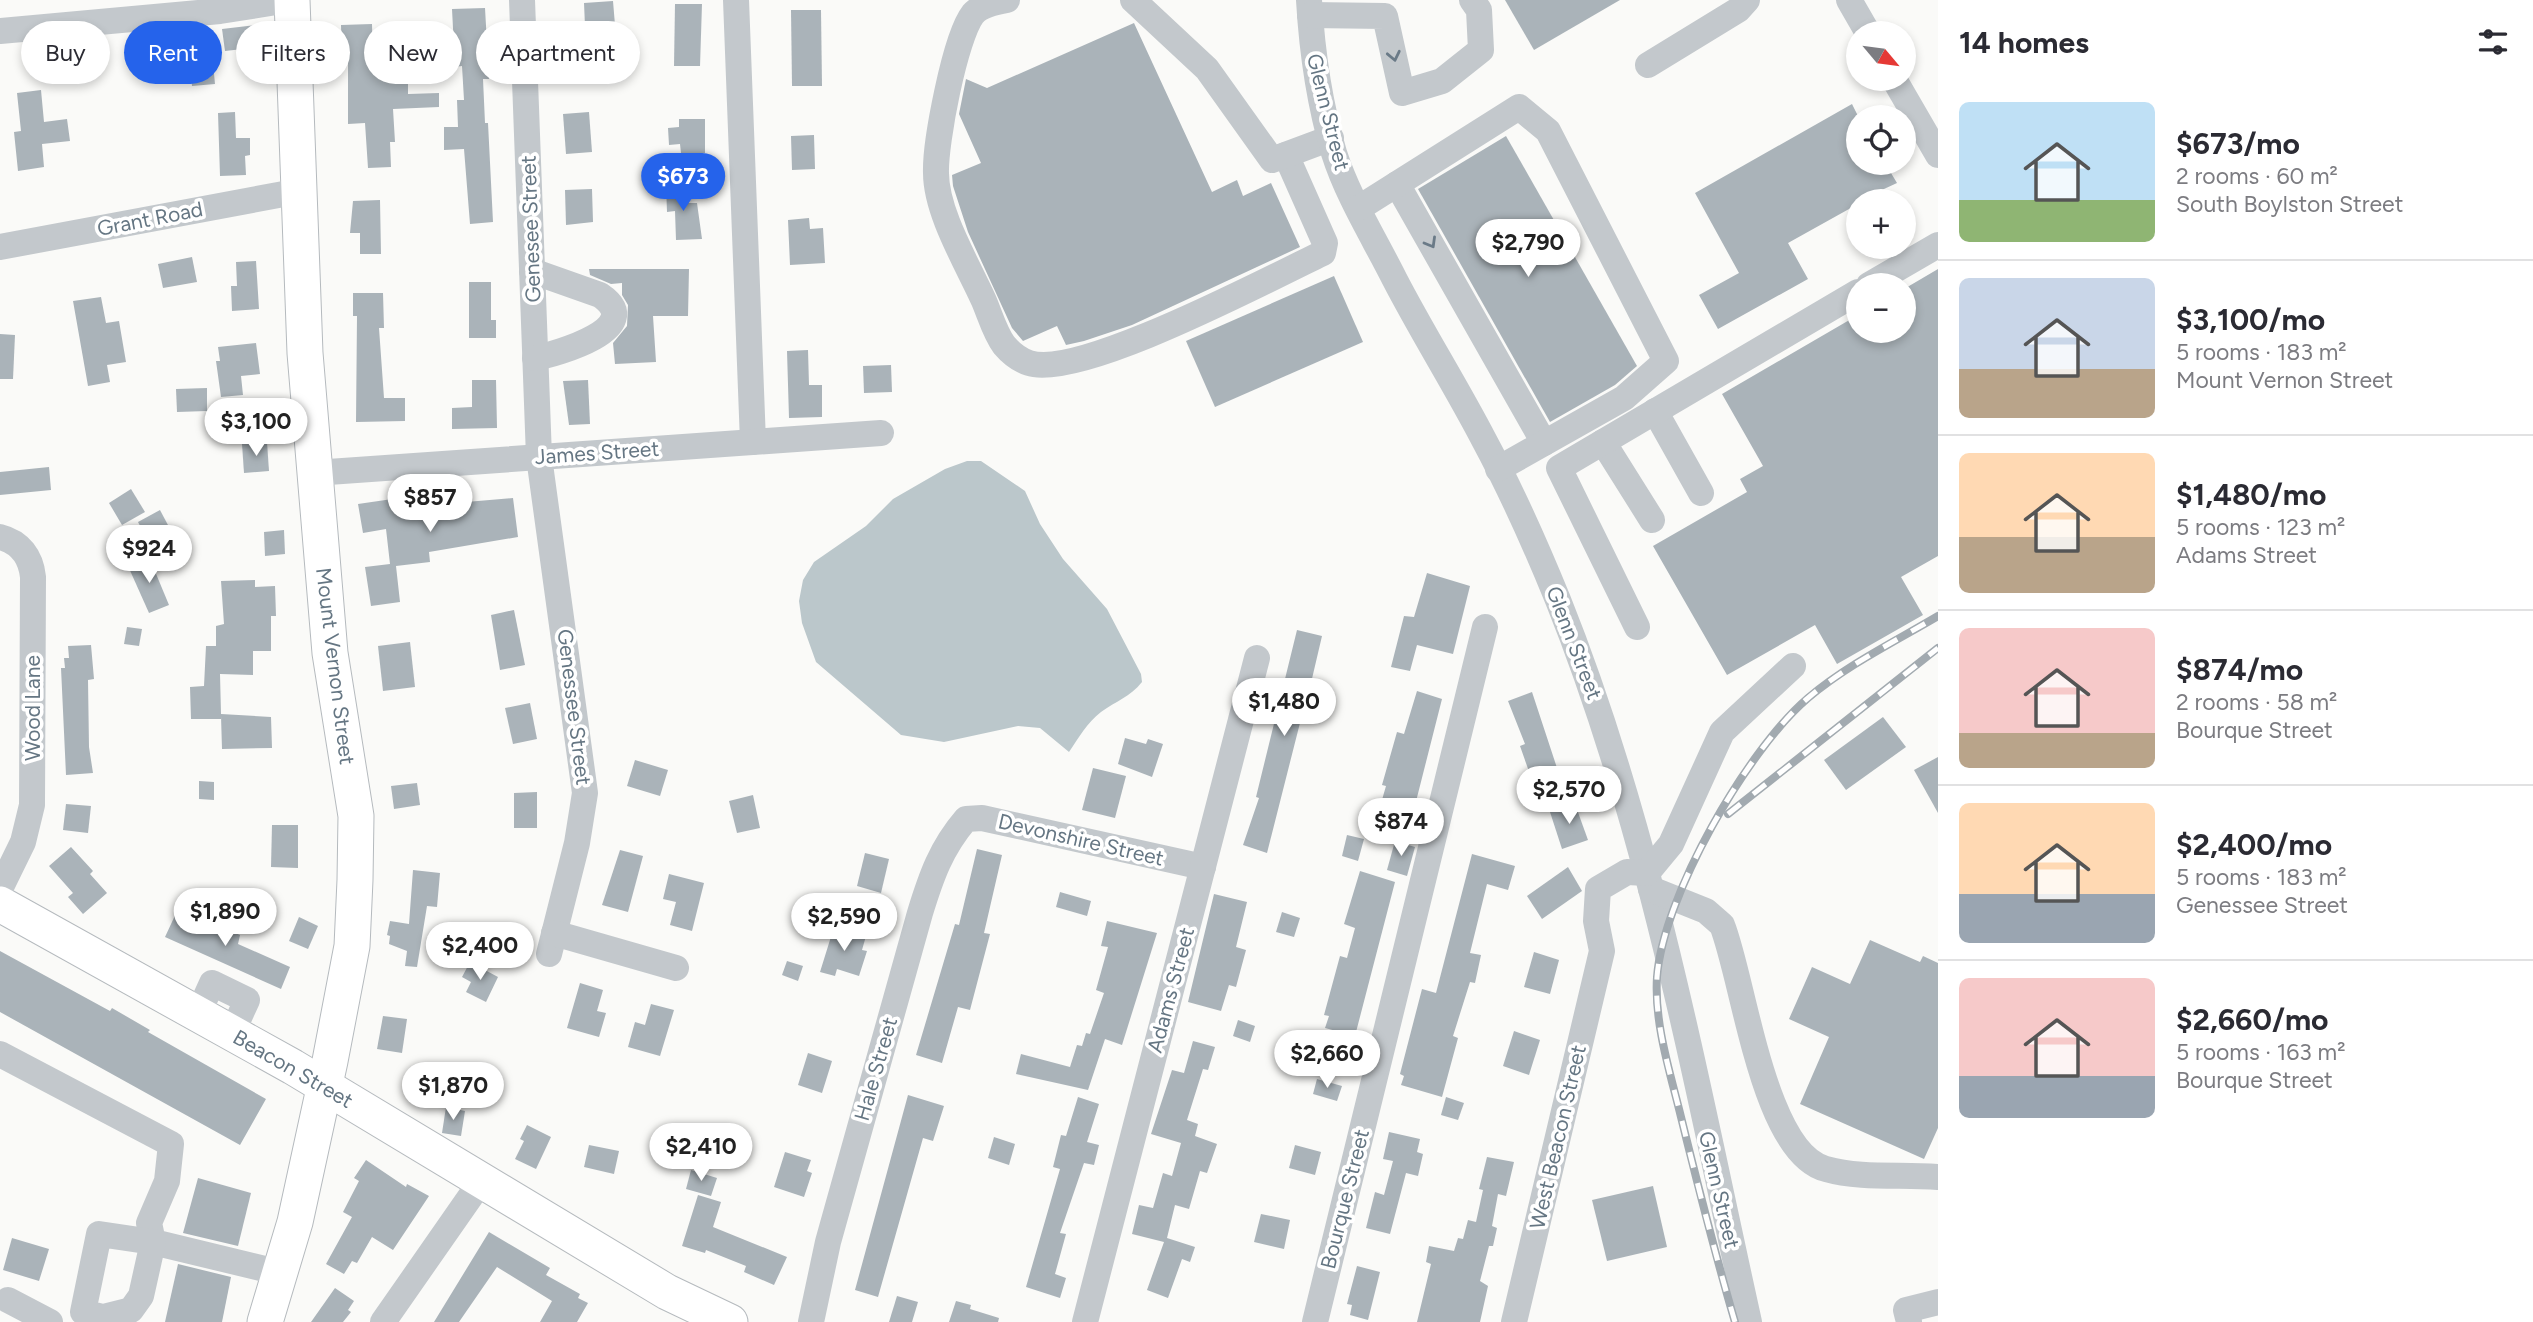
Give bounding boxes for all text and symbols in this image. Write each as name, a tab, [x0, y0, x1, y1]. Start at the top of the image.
chip: Buy	[21, 21, 110, 84]
chip: Rent	[124, 21, 222, 84]
chip: Filters	[236, 21, 350, 84]
chip: New	[364, 21, 462, 84]
chip: Apartment	[476, 21, 640, 84]
north arrow	[1846, 21, 1916, 91]
map controls	[1846, 21, 1916, 343]
icon: filters	[2474, 23, 2512, 61]
text: 14 homes	[1959, 24, 2089, 61]
one-way arrow	[1386, 50, 1401, 62]
street label: Glenn Street	[1302, 51, 1355, 173]
button: locate	[1846, 105, 1916, 175]
text: $673/mo	[2176, 125, 2300, 162]
icon: home	[2015, 130, 2099, 214]
pin: $673	[642, 154, 724, 213]
street label: Genesee Street	[515, 155, 546, 303]
text: $673	[657, 162, 709, 190]
text: 2 rooms · 60 m²	[2176, 162, 2338, 190]
button: +	[1846, 189, 1916, 259]
text: South Boylston Street	[2176, 190, 2403, 218]
street label: Grant Road	[95, 196, 205, 241]
pin: $2,790	[1471, 219, 1585, 279]
text: $2,790	[1491, 228, 1565, 256]
one-way arrow	[1422, 236, 1435, 249]
button: −	[1846, 273, 1916, 343]
text: $3,100/mo	[2176, 301, 2325, 338]
icon: home	[2015, 306, 2099, 390]
text: 5 rooms · 183 m²	[2176, 338, 2347, 366]
text: Mount Vernon Street	[2176, 366, 2393, 394]
pin: $3,100	[199, 398, 313, 458]
text: $3,100	[221, 407, 291, 435]
street label: James Street	[534, 436, 660, 469]
pin: $857	[389, 475, 471, 534]
text: $1,480/mo	[2176, 476, 2326, 513]
icon: home	[2015, 481, 2099, 565]
text: $857	[404, 483, 456, 511]
text: 5 rooms · 123 m²	[2176, 513, 2345, 541]
pin: $924	[108, 526, 190, 585]
text: $924	[122, 534, 176, 562]
text: Adams Street	[2176, 541, 2317, 569]
street label: Mount Vernon Street	[311, 566, 360, 766]
street label: Glenn Street	[1541, 583, 1608, 703]
street label: Genessee Street	[553, 627, 596, 786]
text: $874/mo	[2176, 651, 2303, 688]
street label: Wood Lane	[20, 655, 45, 761]
icon: home	[2015, 656, 2099, 740]
pin: $1,480	[1227, 678, 1341, 738]
text: $1,480	[1248, 687, 1320, 715]
text: 2 rooms · 58 m²	[2176, 688, 2337, 716]
text: Bourque Street	[2176, 716, 2333, 744]
pin: $2,570	[1512, 766, 1626, 826]
text: $2,570	[1532, 775, 1606, 803]
pin: $874	[1360, 798, 1442, 858]
text: $874	[1374, 807, 1428, 835]
street label: Devonshire Street	[996, 808, 1166, 871]
text: $2,400/mo	[2176, 826, 2332, 863]
icon: home	[2015, 831, 2099, 915]
text: 5 rooms · 183 m²	[2176, 863, 2347, 891]
pin: $1,890	[168, 888, 282, 948]
text: Genessee Street	[2176, 891, 2348, 919]
pin: $2,590	[787, 894, 901, 953]
text: $1,890	[190, 897, 260, 925]
text: $2,590	[807, 902, 881, 930]
pin: $2,400	[423, 922, 537, 982]
street label: Adams Street	[1142, 924, 1199, 1055]
text: $2,400	[442, 931, 518, 959]
text: $2,660/mo	[2176, 1001, 2329, 1038]
icon: home	[2015, 1006, 2099, 1090]
street label: Hale Street	[849, 1014, 902, 1124]
street label: Beacon Street	[229, 1024, 358, 1113]
pin: $2,660	[1270, 1030, 1384, 1090]
text: 5 rooms · 163 m²	[2176, 1038, 2345, 1066]
text: $2,660	[1290, 1039, 1364, 1067]
street label: West Beacon Street	[1524, 1042, 1591, 1231]
pin: $1,870	[396, 1062, 510, 1122]
text: Bourque Street	[2176, 1066, 2333, 1094]
text: $1,870	[418, 1071, 488, 1099]
pin: $2,410	[644, 1124, 758, 1183]
street label: Bourque Street	[1315, 1126, 1374, 1271]
street label: Glenn Street	[1694, 1129, 1745, 1251]
text: $2,410	[665, 1132, 737, 1160]

